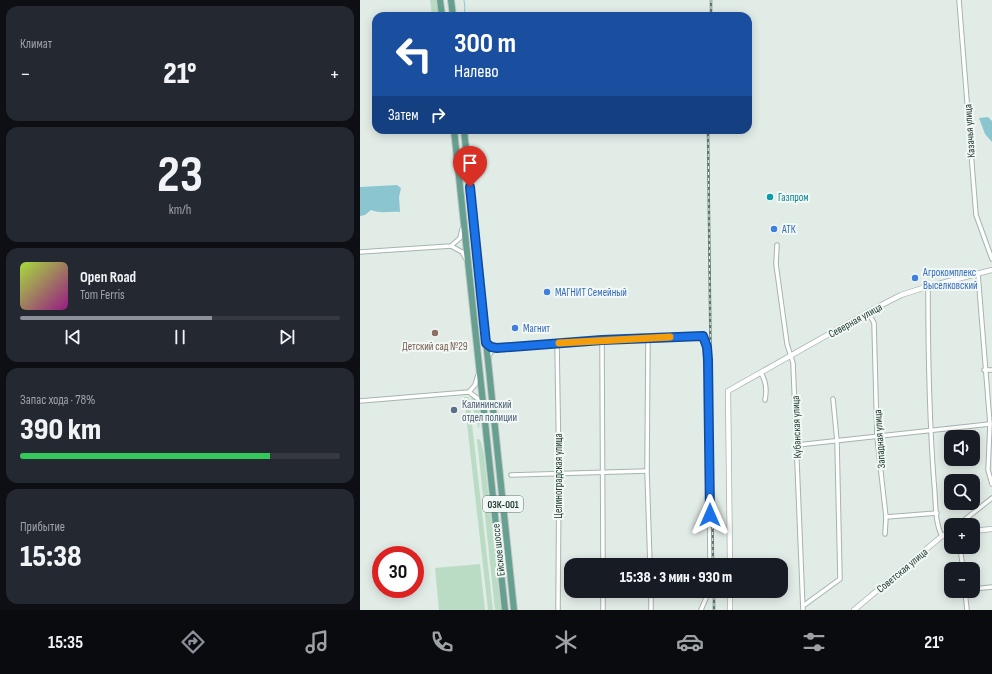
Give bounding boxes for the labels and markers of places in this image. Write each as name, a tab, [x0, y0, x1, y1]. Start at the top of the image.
pin	[453, 146, 487, 187]
place label: Газпром	[778, 191, 809, 204]
marker: Газпром	[765, 192, 775, 202]
place label: АТК	[781, 223, 796, 236]
marker: АТК	[769, 224, 779, 234]
place label: Агрокомплекс Выселковский	[922, 266, 978, 292]
marker: Агрокомплекс Выселковский	[910, 273, 920, 283]
place label: МАГНИТ Семейный	[555, 286, 627, 299]
marker: МАГНИТ Семейный	[542, 287, 552, 297]
place label: Магнит	[523, 322, 550, 335]
marker: Магнит	[510, 323, 520, 333]
marker: Детский сад №29	[430, 328, 440, 338]
place label: Детский сад №29	[402, 340, 468, 353]
place label: Калининский отдел полиции	[462, 398, 517, 424]
marker: Калининский отдел полиции	[449, 405, 459, 415]

